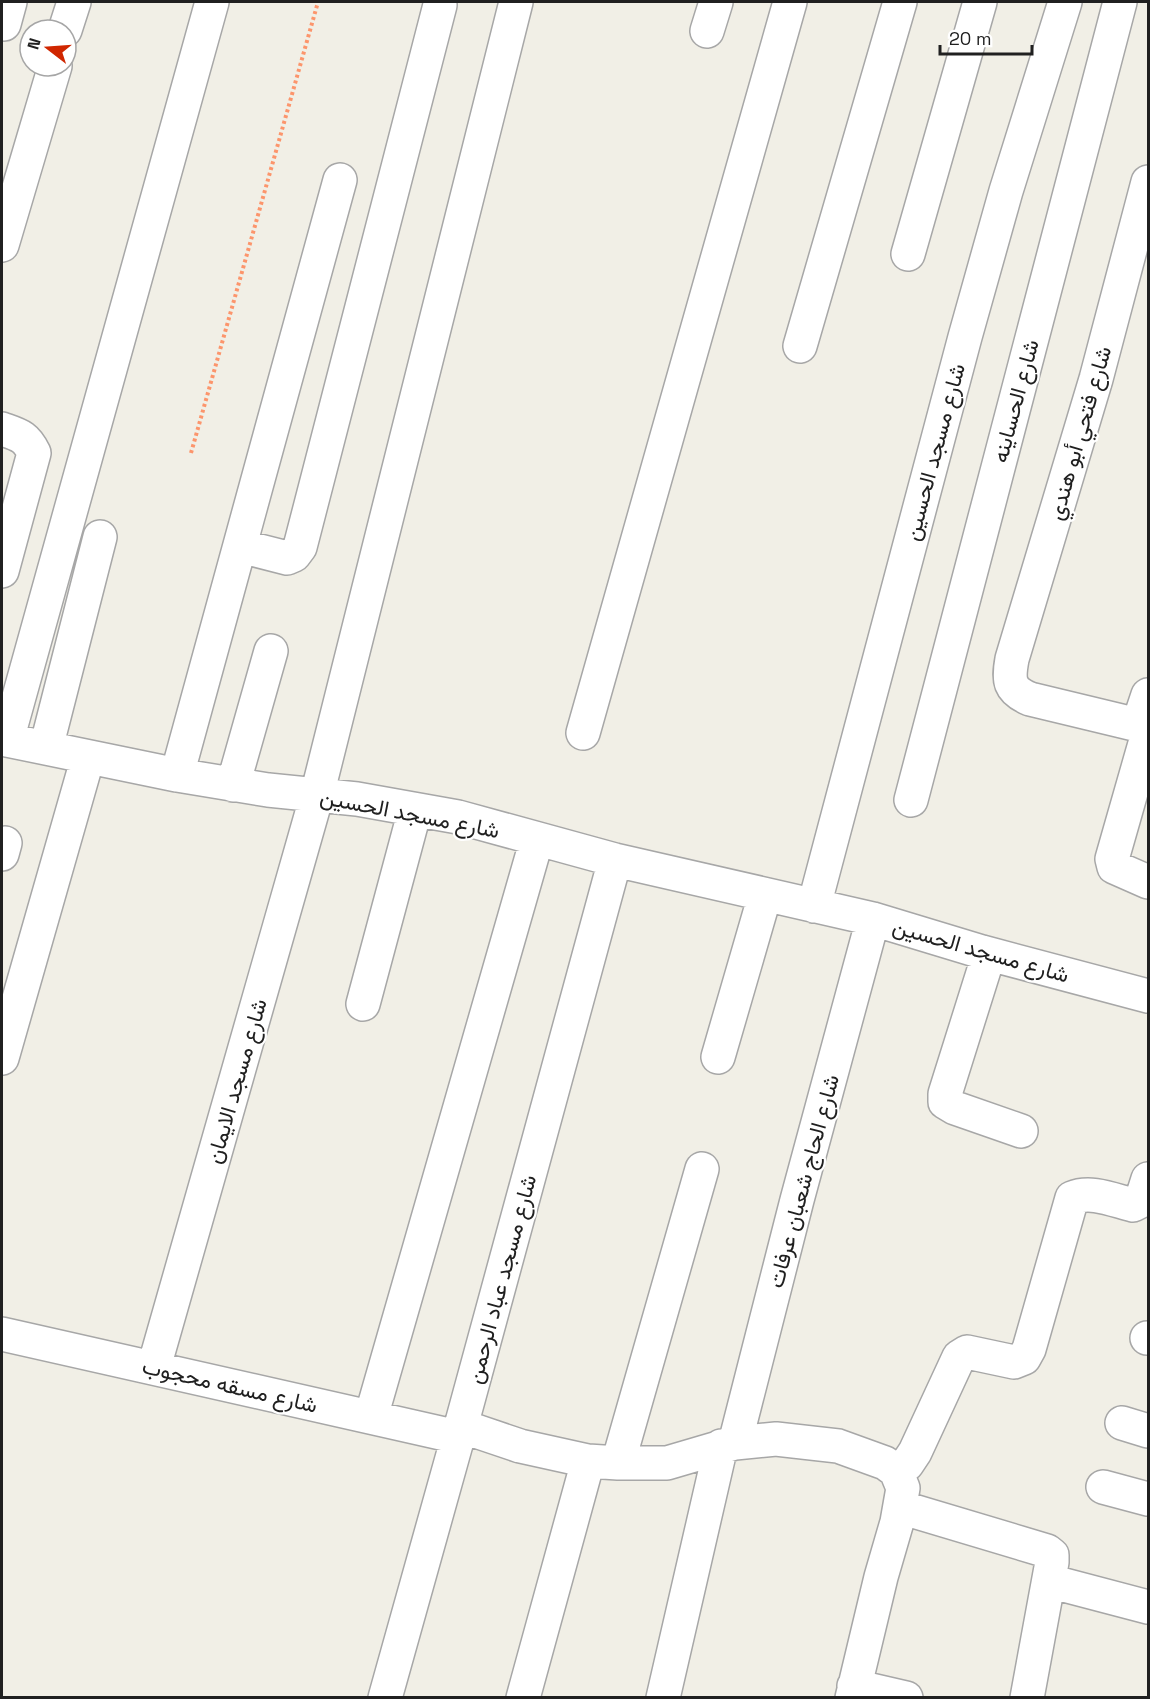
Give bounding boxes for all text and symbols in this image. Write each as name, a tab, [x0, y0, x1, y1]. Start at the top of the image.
north arrow	[18, 18, 78, 78]
scale bar	[940, 18, 1032, 56]
text: 20 m	[949, 27, 992, 50]
text: N	[23, 36, 46, 52]
street label: شارع الحساينه	[985, 336, 1046, 466]
street label: شارع فتحي أبو هندي	[1041, 343, 1122, 525]
street label: شارع مسجد الحسين	[897, 360, 972, 544]
street label: شارع مسجد الحسين	[318, 782, 502, 845]
street label: شارع مسجد الحسين	[889, 911, 1072, 990]
street label: شارع مسجد الايمان	[199, 995, 274, 1167]
street label: شارع الحاج شعبان عرفات	[761, 1071, 846, 1291]
street label: شارع مسجد عباد الرحمن	[460, 1172, 543, 1387]
street label: شارع مسقه محجوب	[139, 1351, 320, 1420]

